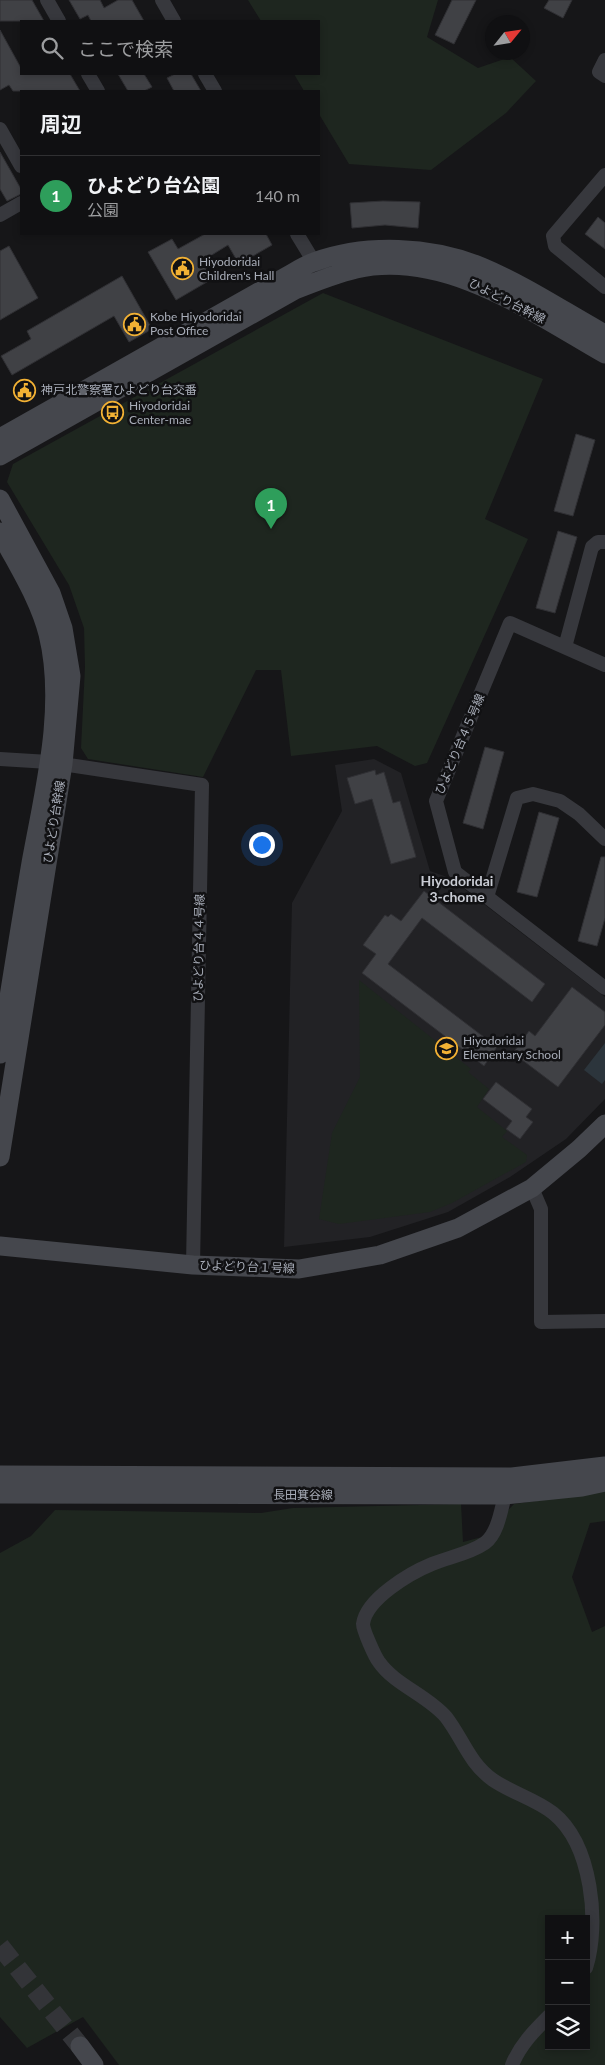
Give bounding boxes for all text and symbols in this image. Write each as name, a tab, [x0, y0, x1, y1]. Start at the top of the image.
north arrow	[485, 15, 530, 60]
search box	[20, 20, 320, 75]
icon: search	[38, 34, 66, 62]
text: ここで検索	[78, 37, 173, 60]
text: 周辺	[40, 111, 82, 136]
text: ひよどり台公園	[87, 173, 220, 196]
text: 1	[51, 186, 61, 205]
text: 140 m	[255, 186, 300, 205]
text: 公園	[87, 200, 119, 219]
place label: Hiyodoridai Children's Hall	[199, 254, 274, 283]
public building icon: Hiyodoridai Children's Hall	[171, 257, 195, 281]
street label: ひよどり台幹線	[466, 275, 548, 326]
place label: Kobe Hiyodoridai Post Office	[150, 309, 242, 338]
public building icon: Kobe Hiyodoridai Post Office	[122, 312, 146, 336]
public building icon: 神戸北警察署ひよどり台交番	[13, 378, 37, 402]
place label: 神戸北警察署ひよどり台交番	[41, 382, 197, 397]
place label: Hiyodoridai Center-mae	[129, 398, 191, 427]
bus stop icon: Hiyodoridai Center-mae	[101, 401, 125, 425]
pin: 1	[255, 488, 287, 529]
street label: ひよどり台４５号線	[432, 691, 488, 796]
street label: ひよどり台幹線	[40, 779, 67, 865]
your location	[249, 832, 275, 858]
district label: Hiyodoridai 3-chome	[421, 872, 493, 905]
street label: ひよどり台４４号線	[190, 894, 207, 1002]
place label: Hiyodoridai Elementary School	[463, 1033, 561, 1062]
school or university icon: Hiyodoridai Elementary School	[435, 1036, 459, 1060]
street label: ひよどり台１号線	[199, 1257, 295, 1276]
street label: 長田箕谷線	[273, 1487, 333, 1502]
map controls	[545, 1915, 590, 2050]
button: +	[545, 1915, 590, 1960]
button: −	[545, 1960, 590, 2005]
button: layers	[545, 2005, 590, 2050]

